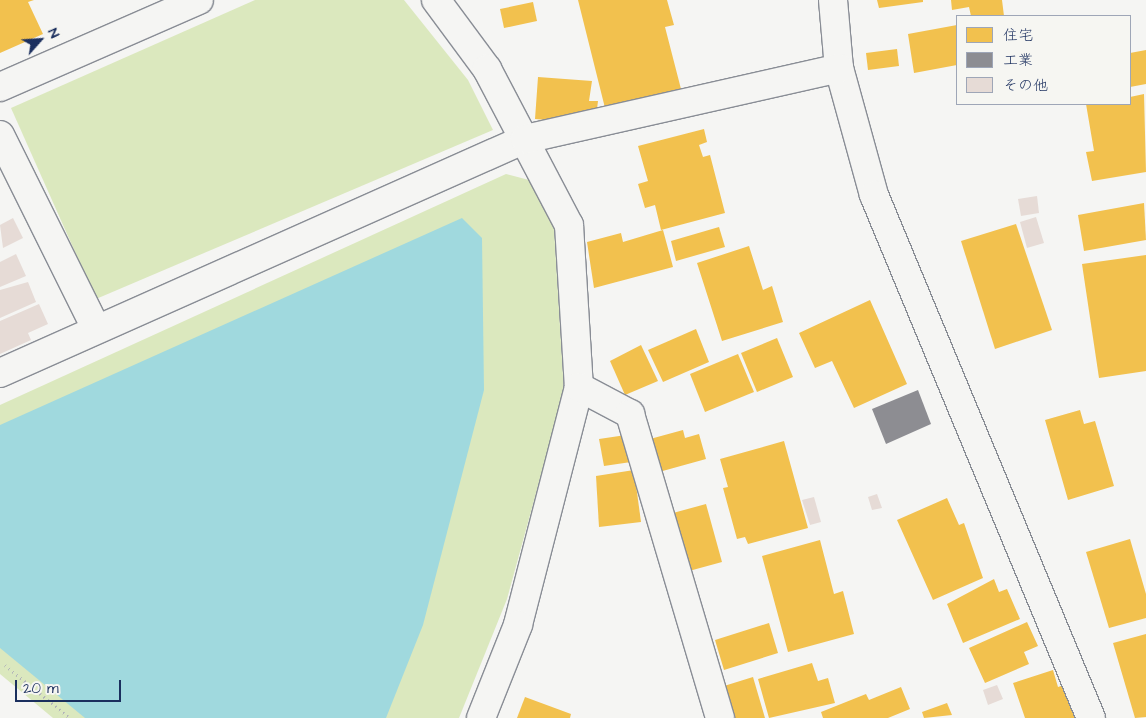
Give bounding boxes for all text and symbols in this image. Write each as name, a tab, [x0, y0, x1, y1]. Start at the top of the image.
north arrow	[15, 15, 65, 65]
legend	[956, 15, 1131, 105]
text: N	[43, 25, 64, 42]
text: 住宅	[1003, 25, 1033, 46]
text: 工業	[1003, 50, 1033, 71]
text: その他	[1003, 75, 1048, 96]
scale bar	[18, 670, 124, 702]
text: 20 m	[23, 678, 59, 699]

